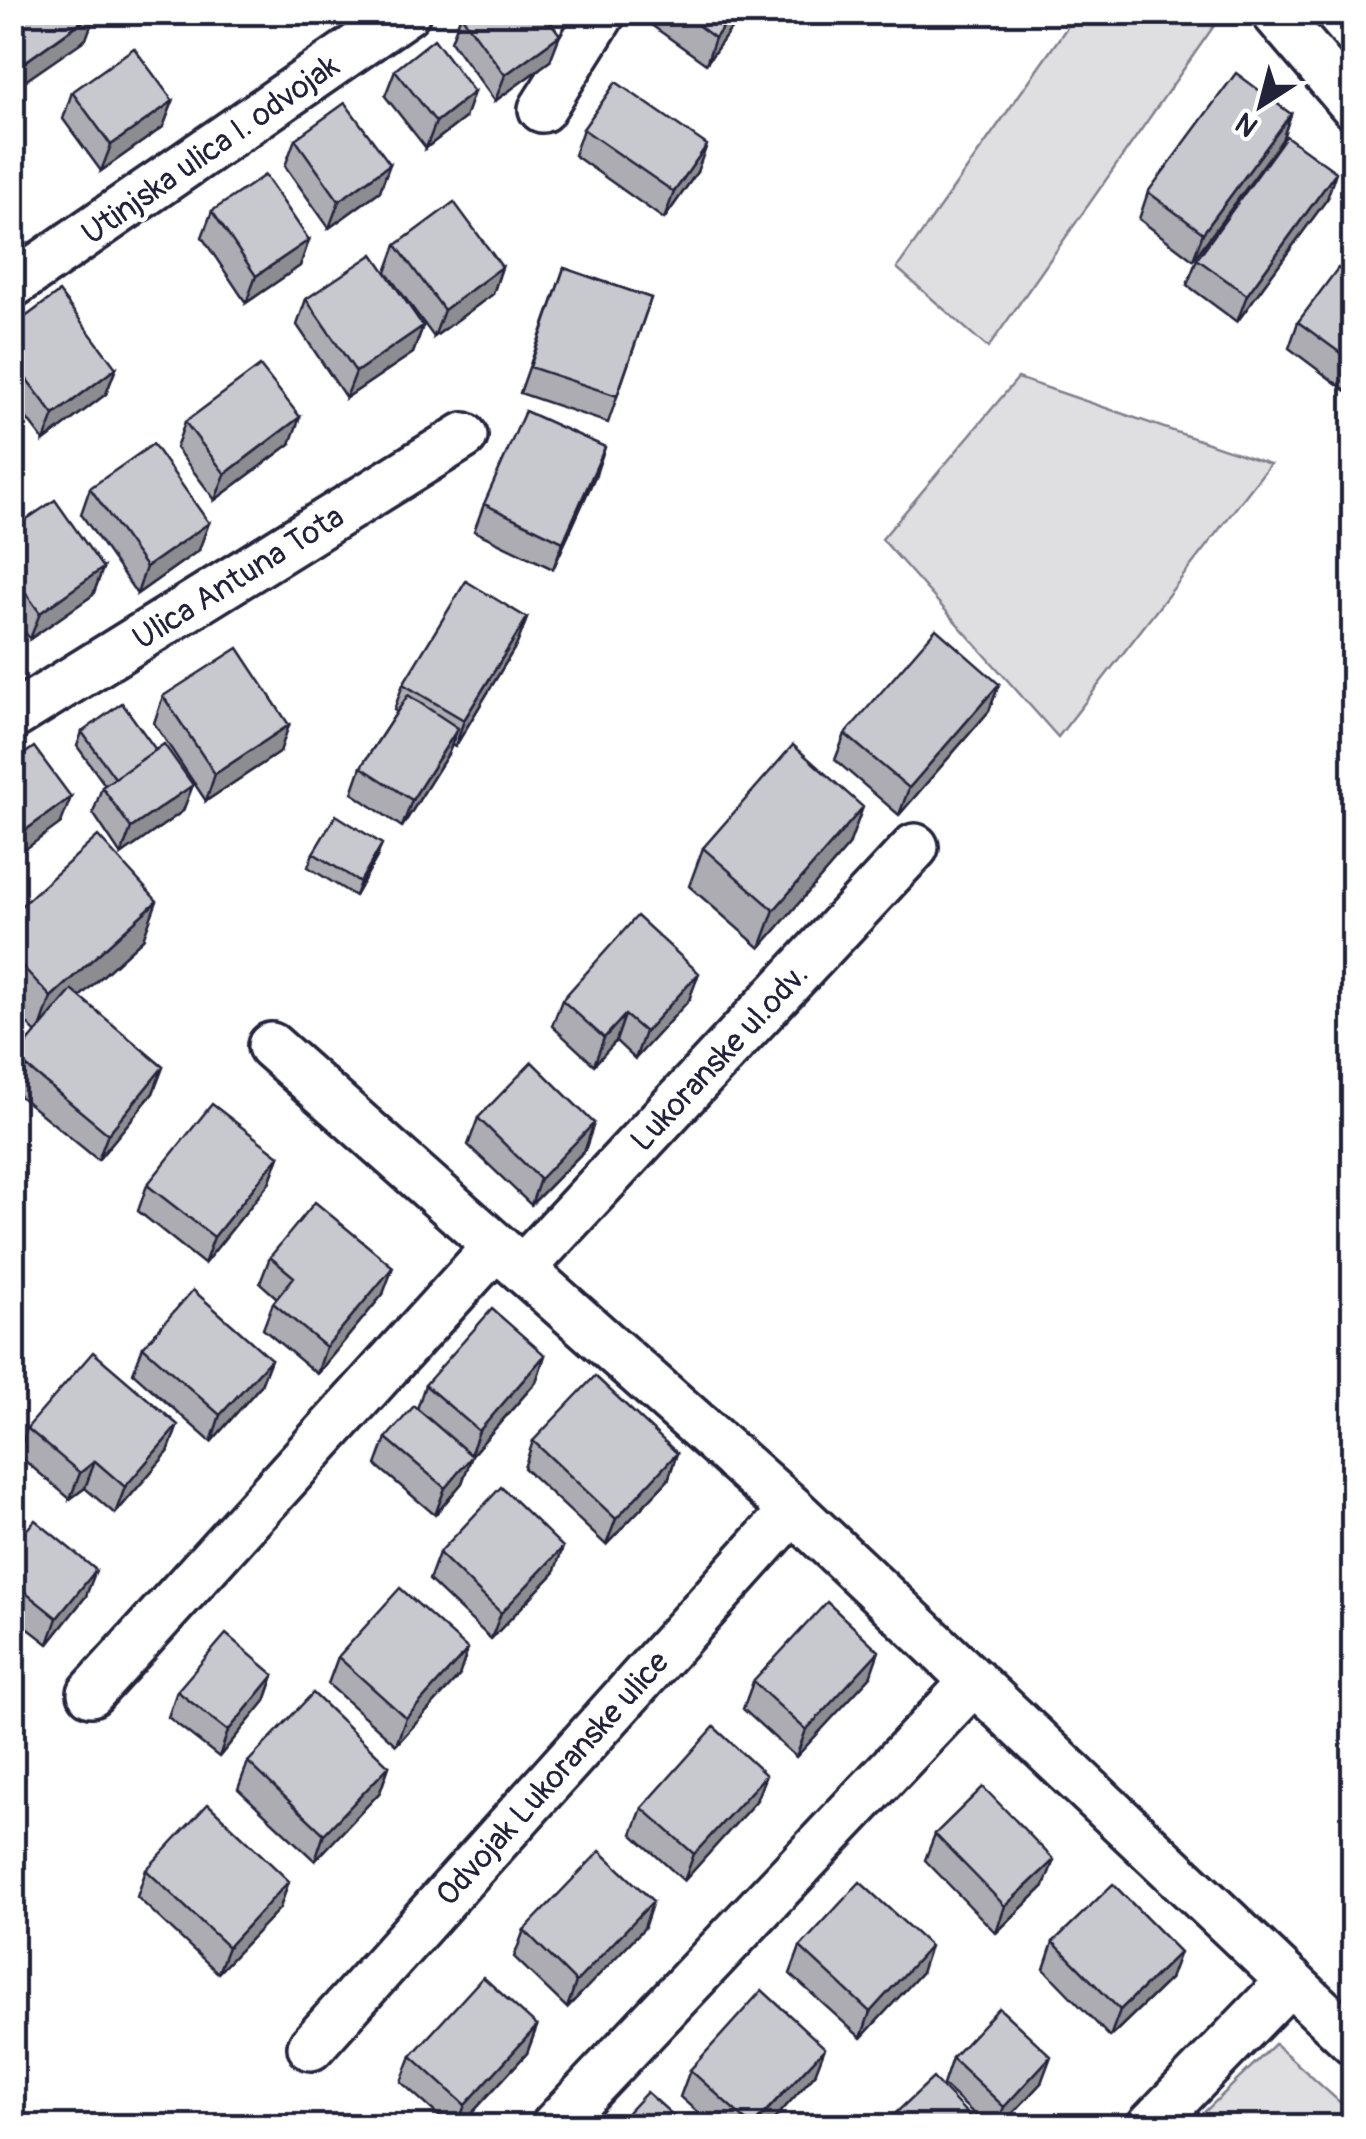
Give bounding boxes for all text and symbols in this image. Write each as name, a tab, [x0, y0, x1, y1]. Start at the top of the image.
street label: Utinjska ulica I. odvojak	[74, 46, 347, 254]
north arrow	[1211, 55, 1311, 155]
text: N	[1229, 104, 1265, 144]
street label: Ulica Antuna Tota	[126, 497, 351, 659]
street label: Lukoranske ul.odv.	[622, 955, 817, 1160]
street label: Odvojak Lukoranske ulice	[428, 1643, 678, 1914]

